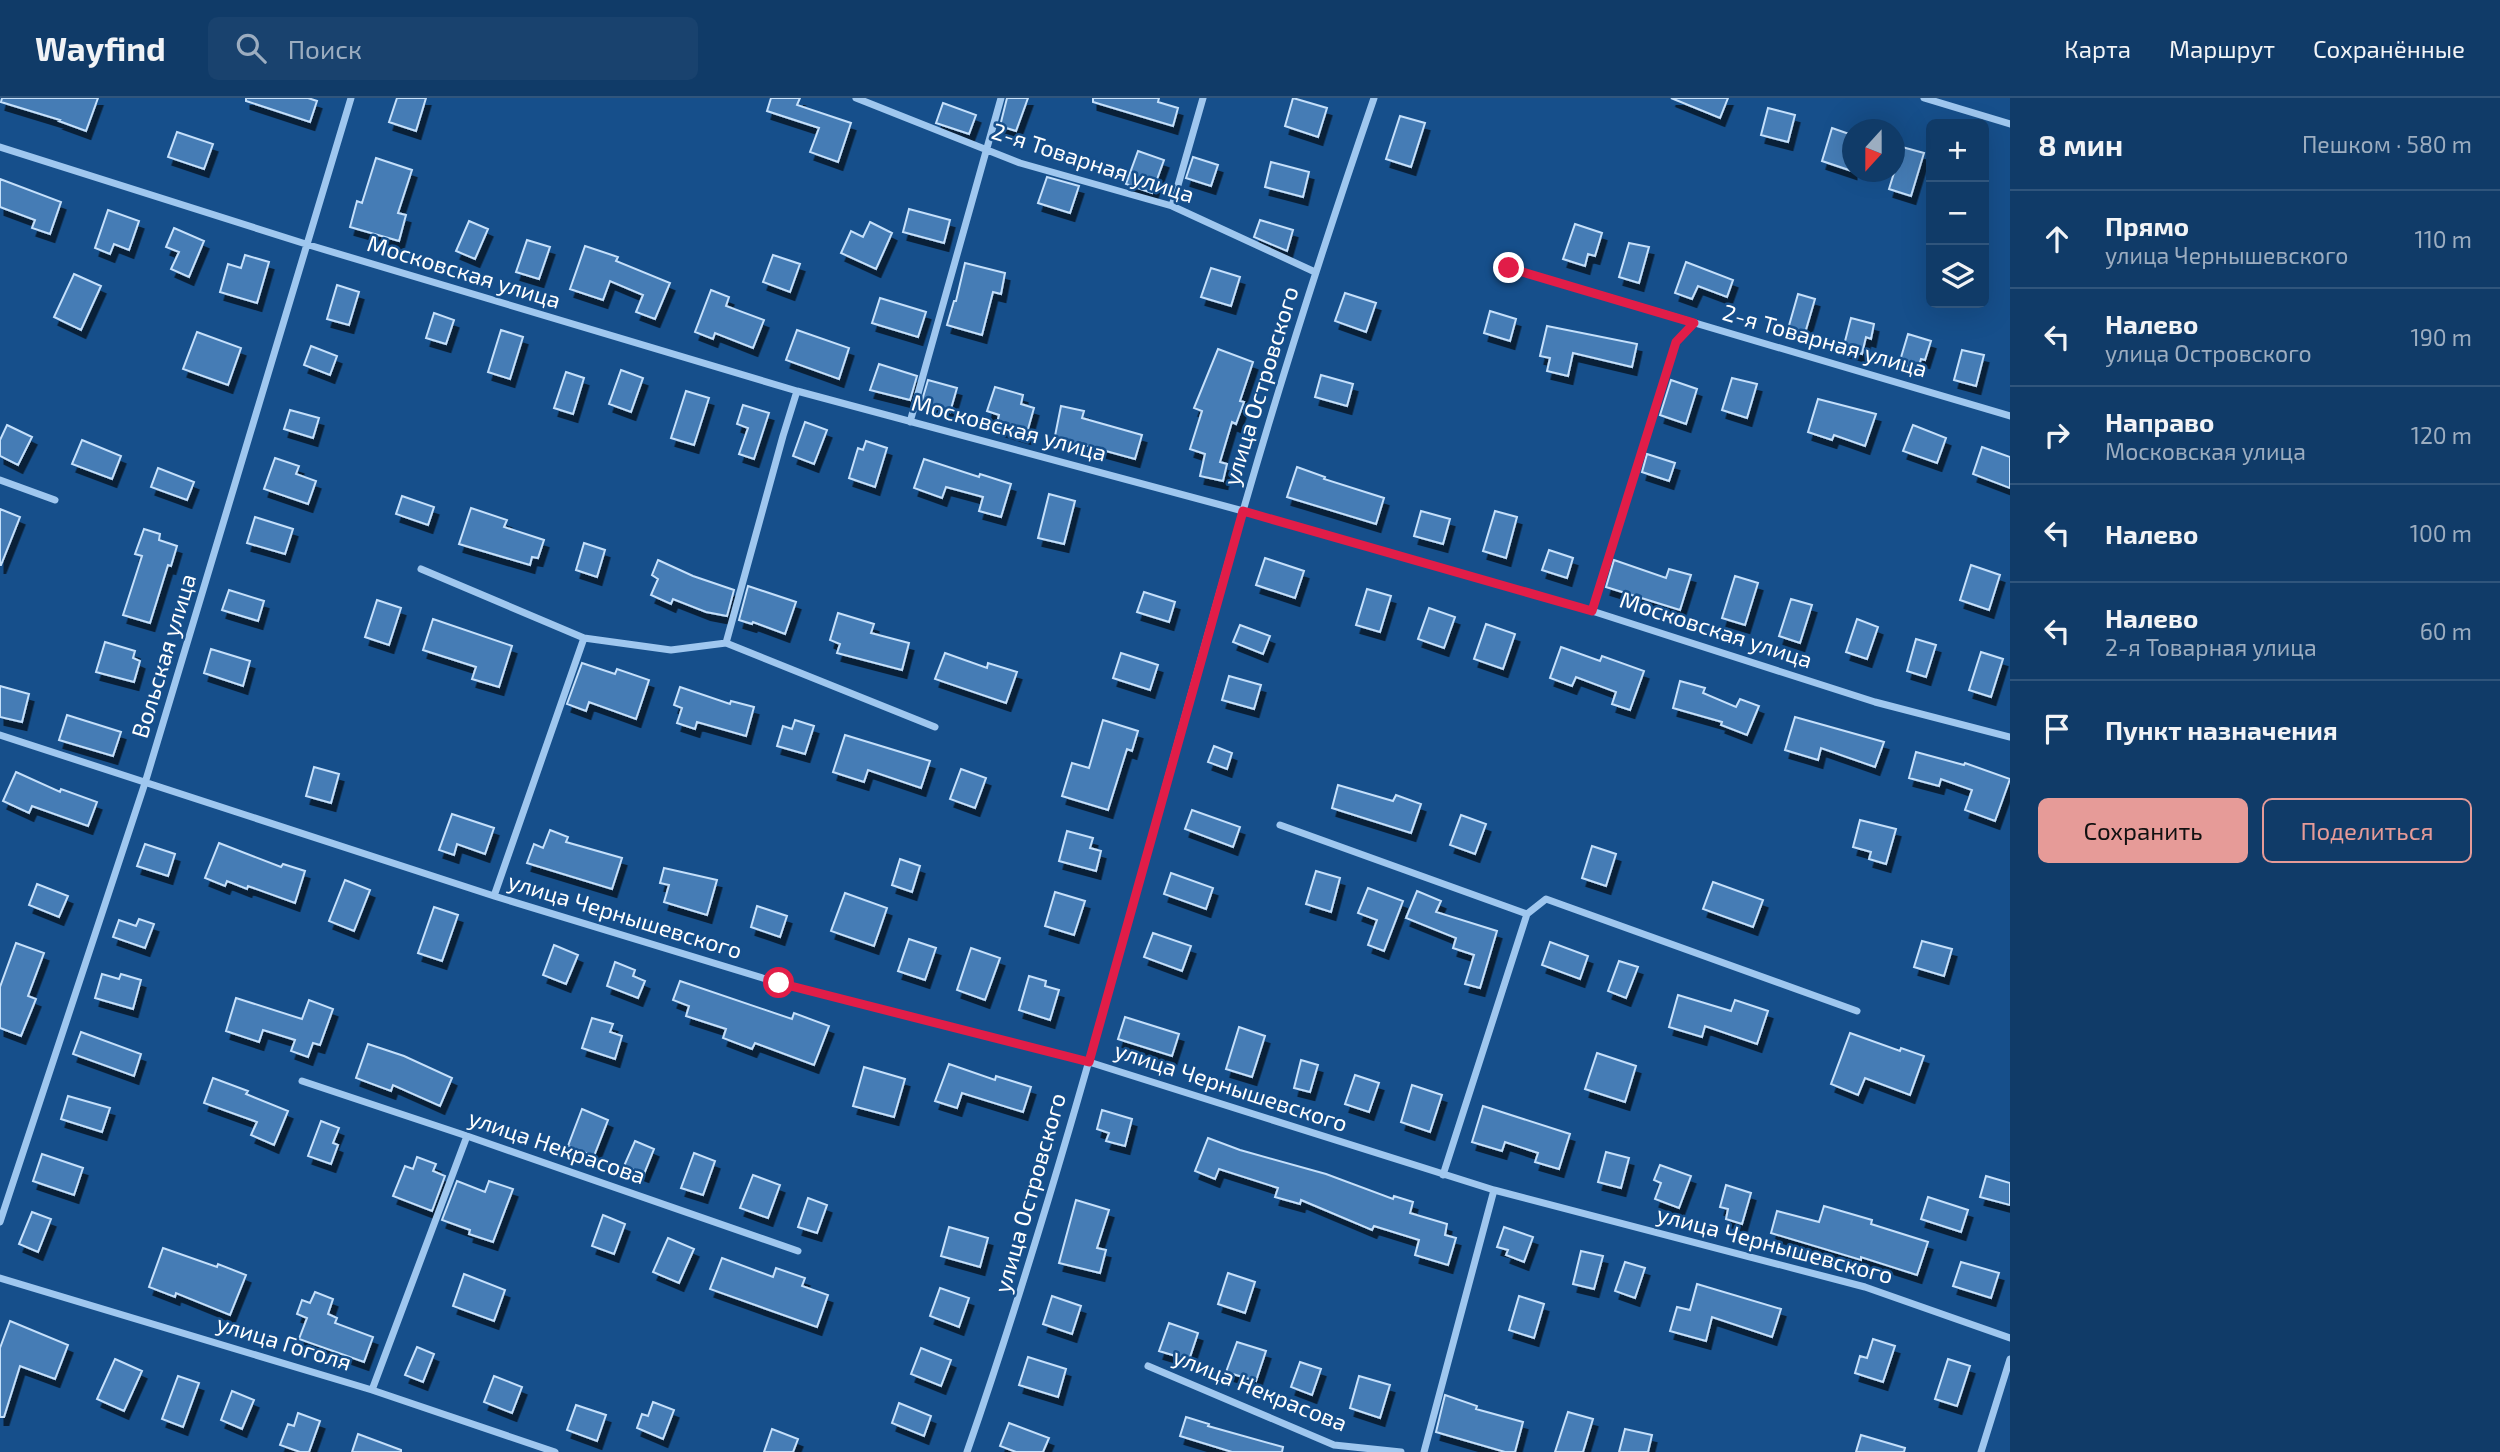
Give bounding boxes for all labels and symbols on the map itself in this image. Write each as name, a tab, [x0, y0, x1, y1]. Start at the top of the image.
street label: 2-я Товарная улица	[988, 116, 1198, 209]
north arrow	[1842, 119, 1905, 182]
street label: Московская улица	[364, 228, 564, 315]
route end	[1493, 252, 1524, 283]
street label: улица Островского	[1216, 283, 1305, 489]
street label: 2-я Товарная улица	[1719, 297, 1931, 384]
street label: Московская улица	[908, 388, 1110, 468]
street label: Вольская улица	[125, 570, 202, 741]
street label: Московская улица	[1616, 585, 1816, 674]
street label: улица Чернышевского	[504, 866, 746, 965]
route start	[763, 967, 794, 998]
street label: улица Чернышевского	[1111, 1035, 1351, 1138]
street label: улица Островского	[987, 1089, 1072, 1296]
street label: улица Некрасова	[465, 1103, 649, 1190]
street label: улица Чернышевского	[1654, 1199, 1896, 1290]
street label: улица Гоголя	[213, 1308, 355, 1377]
street label: улица Некрасова	[1169, 1341, 1352, 1438]

